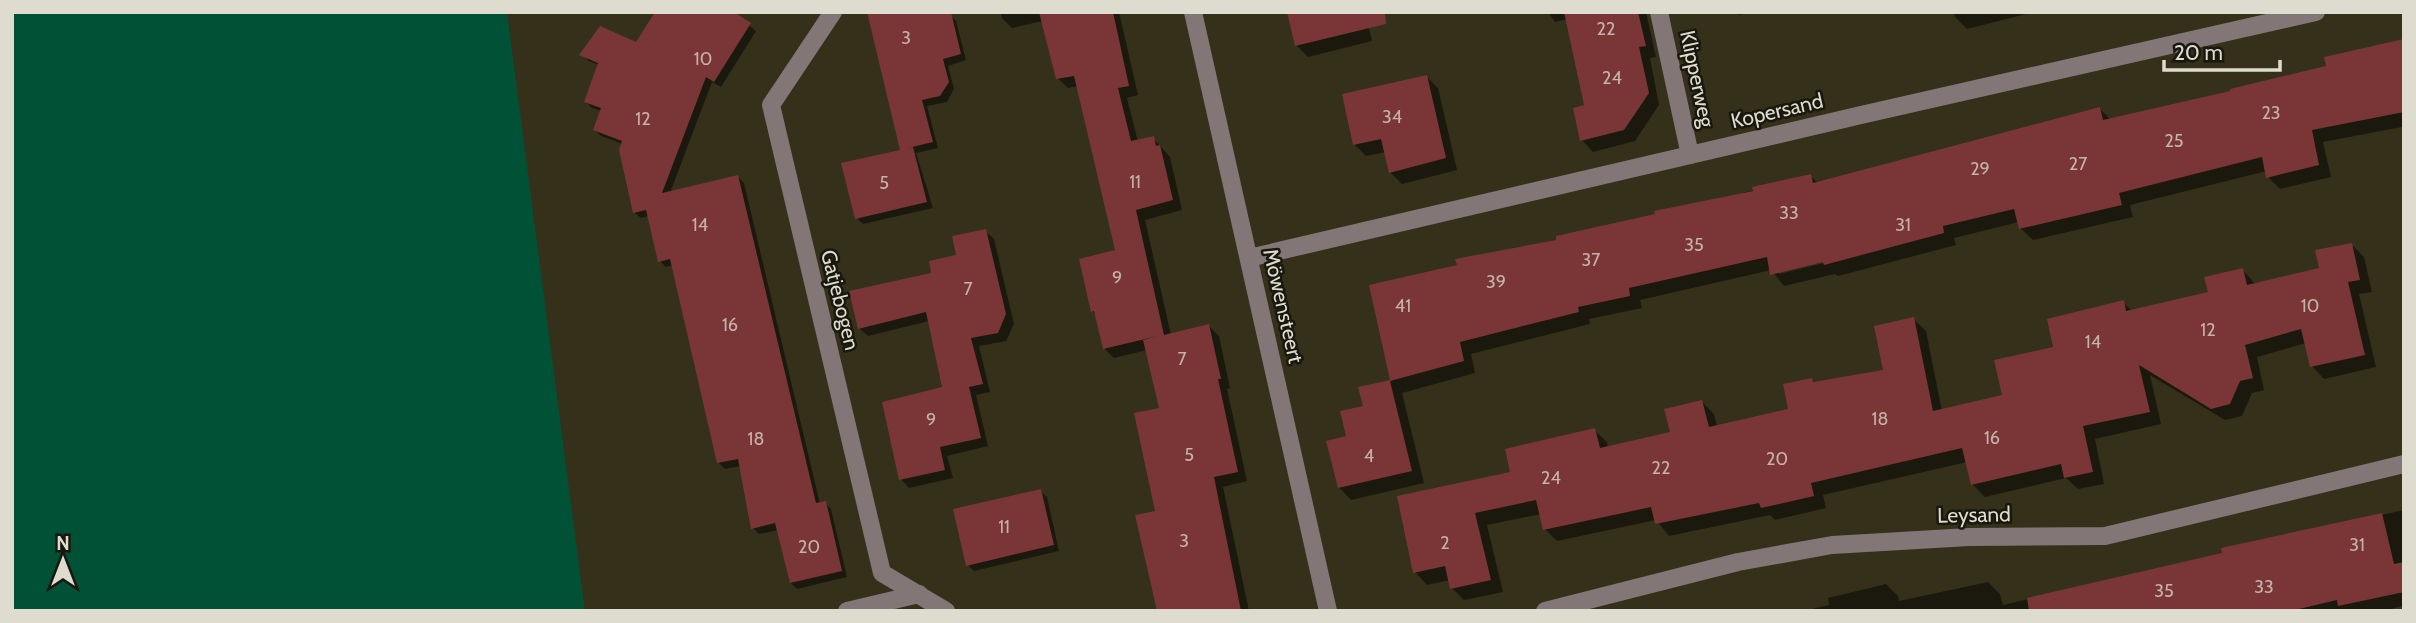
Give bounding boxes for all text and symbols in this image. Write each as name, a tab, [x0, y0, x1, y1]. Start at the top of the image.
house number: 22	[1597, 18, 1615, 40]
house number: 3	[901, 27, 911, 49]
street label: Klipperweg	[1675, 28, 1720, 130]
scale bar	[2164, 28, 2280, 72]
text: 20 m	[2174, 40, 2223, 65]
house number: 10	[694, 48, 712, 70]
house number: 24	[1602, 67, 1622, 89]
street label: Kopersand	[1728, 88, 1825, 133]
house number: 23	[2261, 102, 2281, 124]
house number: 34	[1382, 106, 1402, 128]
house number: 12	[635, 108, 651, 130]
house number: 25	[2164, 130, 2184, 152]
house number: 27	[2069, 153, 2087, 175]
house number: 29	[1970, 158, 1990, 180]
house number: 11	[1129, 171, 1141, 193]
house number: 5	[879, 172, 889, 194]
house number: 33	[1779, 202, 1799, 224]
house number: 14	[692, 214, 708, 236]
house number: 31	[1895, 214, 1911, 236]
house number: 35	[1684, 234, 1704, 256]
street label: Möwensteert	[1258, 246, 1309, 366]
street label: Gatjebogen	[815, 247, 865, 353]
house number: 37	[1582, 249, 1600, 271]
house number: 9	[1112, 267, 1122, 289]
house number: 39	[1486, 271, 1506, 293]
house number: 7	[963, 278, 973, 300]
house number: 41	[1395, 295, 1411, 317]
house number: 10	[2301, 295, 2319, 317]
house number: 16	[722, 314, 738, 336]
house number: 12	[2200, 319, 2216, 341]
house number: 14	[2085, 331, 2101, 353]
house number: 7	[1177, 348, 1187, 370]
house number: 18	[1872, 408, 1888, 430]
house number: 9	[926, 409, 936, 431]
house number: 16	[1984, 427, 2000, 449]
house number: 18	[748, 428, 764, 450]
house number: 5	[1184, 444, 1194, 466]
house number: 4	[1364, 445, 1374, 467]
house number: 20	[1766, 448, 1788, 470]
house number: 22	[1652, 457, 1670, 479]
house number: 24	[1541, 467, 1561, 489]
street label: Leysand	[1937, 501, 2011, 528]
house number: 11	[998, 516, 1010, 538]
north arrow	[28, 525, 98, 595]
house number: 3	[1179, 530, 1189, 552]
text: N	[56, 532, 70, 555]
house number: 2	[1440, 532, 1450, 554]
house number: 31	[2349, 534, 2365, 556]
house number: 20	[798, 536, 820, 558]
house number: 33	[2254, 576, 2274, 598]
house number: 35	[2154, 580, 2174, 602]

